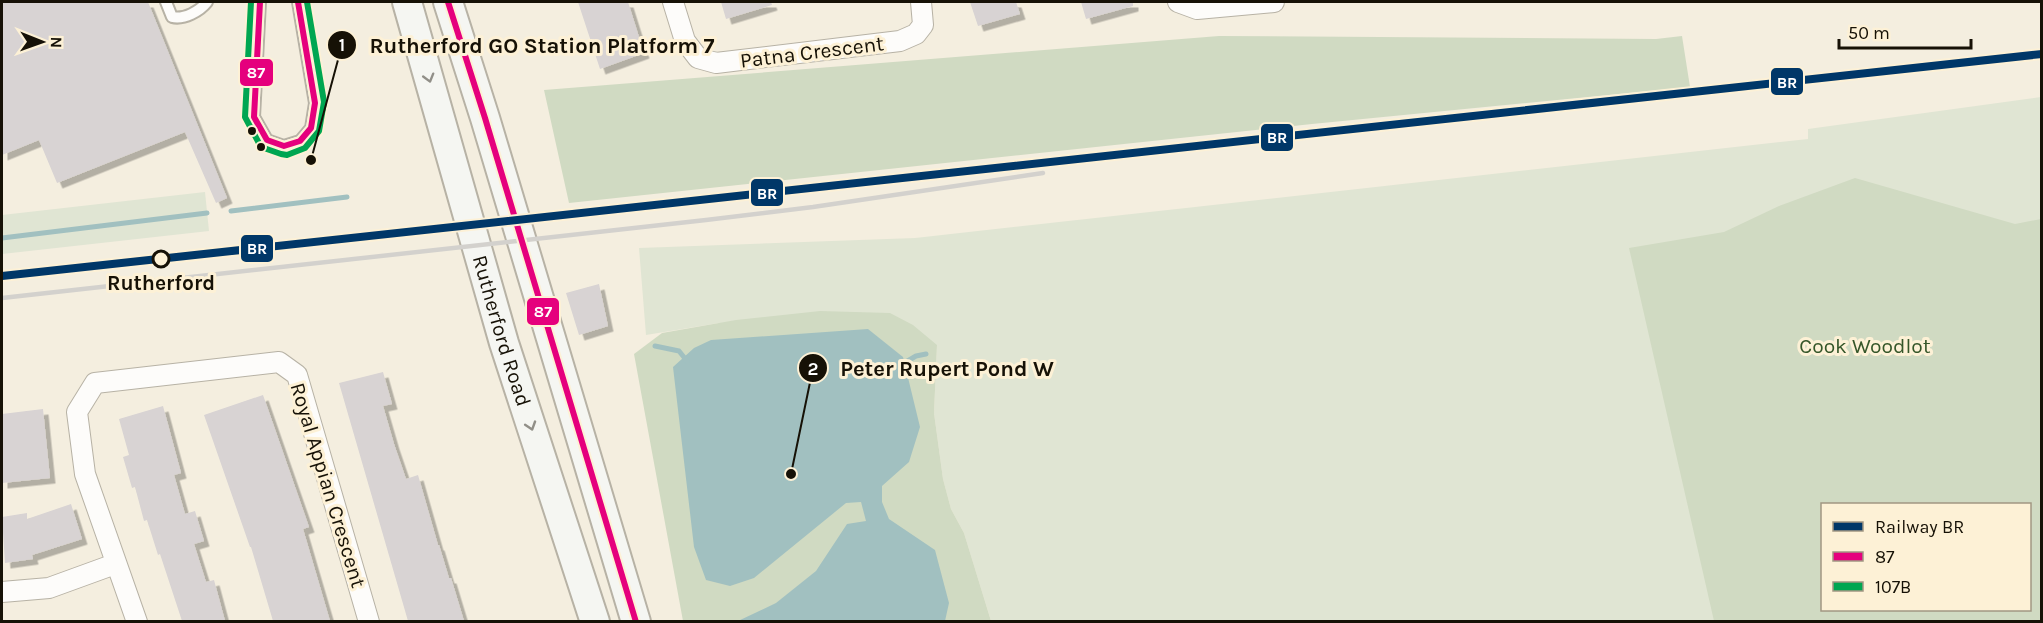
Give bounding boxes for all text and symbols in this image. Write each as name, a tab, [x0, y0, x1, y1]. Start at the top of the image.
north arrow	[12, 12, 72, 72]
scale bar	[1839, 12, 1971, 50]
text: 50 m	[1848, 22, 1890, 44]
callout: Rutherford GO Station Platform 7	[327, 25, 726, 65]
street label: Patna Crescent	[739, 31, 885, 73]
text: Rutherford GO Station Platform 7	[369, 33, 715, 59]
text: 1	[339, 34, 345, 56]
text: N	[47, 36, 66, 48]
line badge: 87	[239, 58, 274, 87]
text: 87	[247, 63, 265, 82]
line badge: BR	[1770, 67, 1804, 96]
one-way arrow	[422, 72, 434, 83]
text: BR	[1777, 73, 1797, 92]
line badge: BR	[1260, 123, 1294, 152]
unlabelled marker	[246, 125, 258, 137]
text: BR	[1267, 128, 1287, 147]
unlabelled marker	[255, 141, 267, 153]
line badge: BR	[750, 178, 784, 207]
text: BR	[757, 184, 777, 203]
line badge: BR	[240, 234, 274, 263]
text: BR	[247, 239, 267, 258]
marker: Rutherford	[152, 250, 170, 268]
street label: Rutherford Road	[468, 252, 536, 409]
place label: Rutherford	[107, 271, 215, 295]
line badge: 87	[526, 297, 560, 326]
text: 87	[534, 302, 552, 321]
park label: Cook Woodlot	[1799, 334, 1931, 358]
callout: Peter Rupert Pond W	[798, 348, 1066, 388]
text: Peter Rupert Pond W	[840, 356, 1054, 382]
text: 2	[808, 358, 818, 380]
street label: Royal Appian Crescent	[285, 380, 371, 591]
one-way arrow	[524, 420, 536, 431]
legend	[1821, 503, 2031, 611]
text: Railway BR	[1875, 516, 1964, 538]
text: 87	[1875, 546, 1895, 568]
text: 107B	[1875, 576, 1911, 598]

